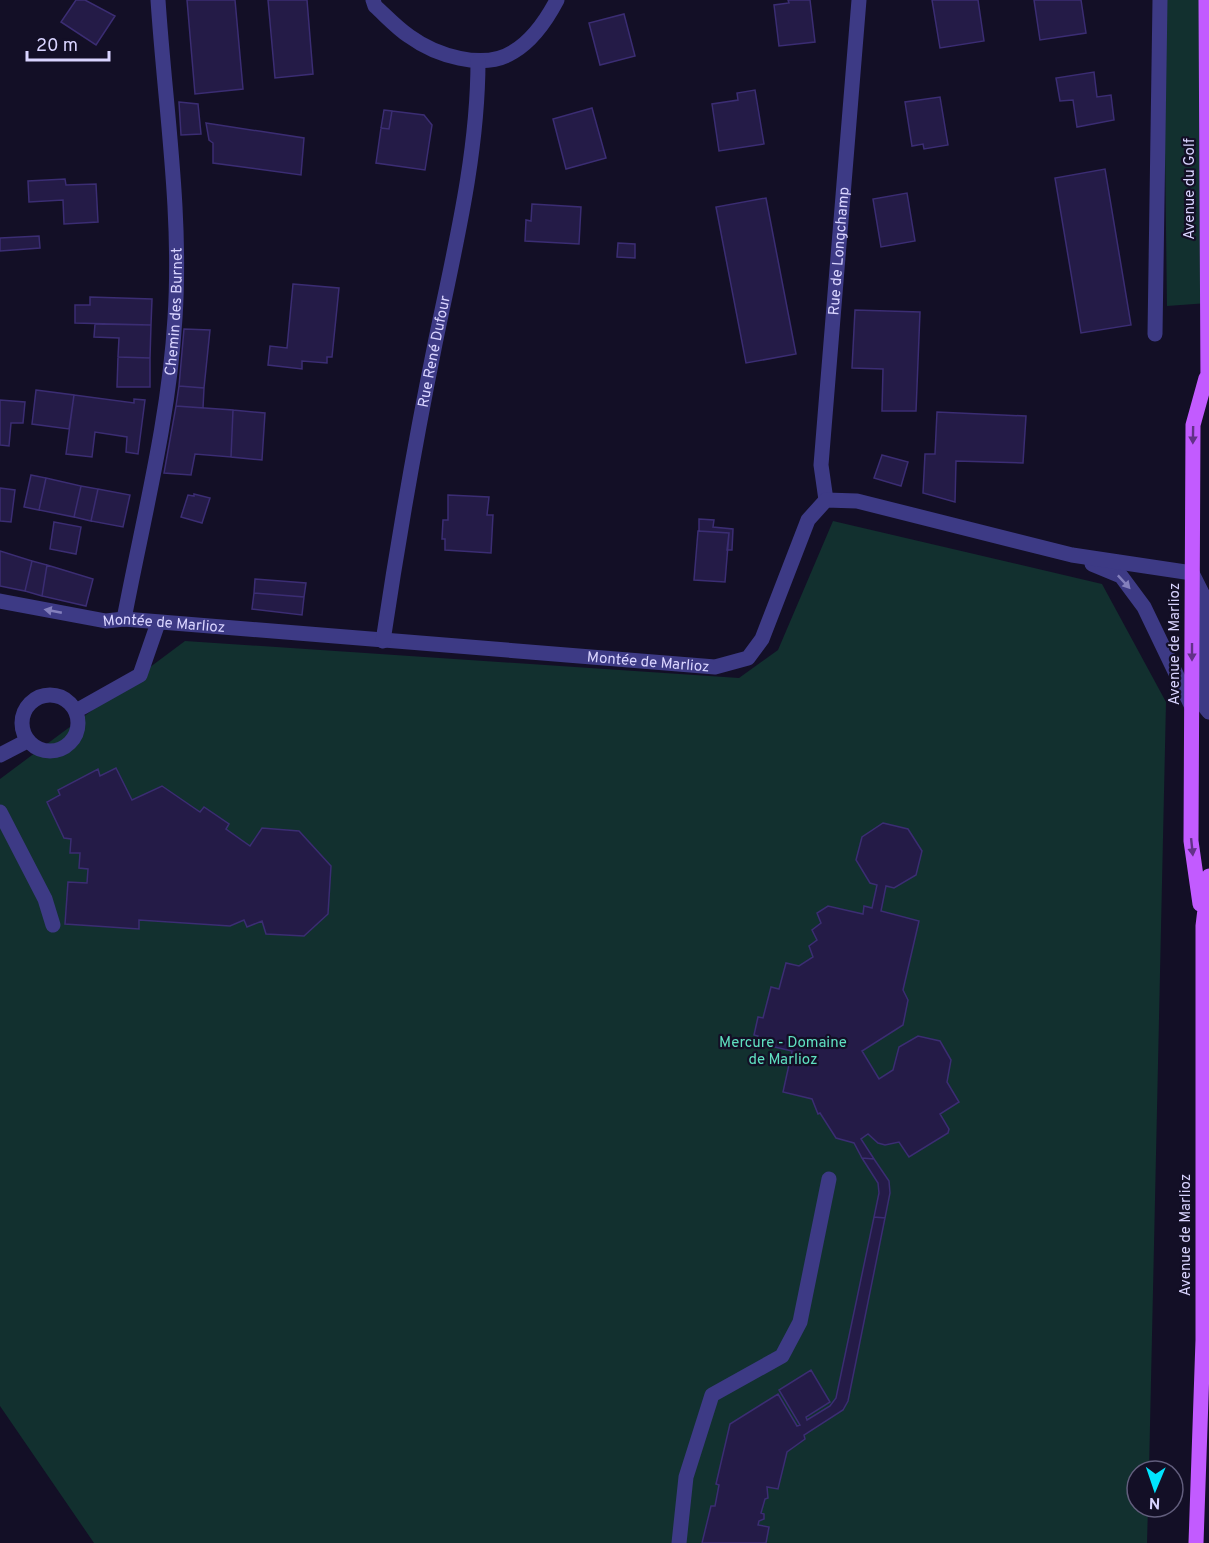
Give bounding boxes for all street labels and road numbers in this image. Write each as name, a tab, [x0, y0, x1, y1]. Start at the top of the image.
street label: Avenue du Golf	[1181, 138, 1200, 240]
street label: Rue de Longchamp	[825, 186, 855, 316]
street label: Chemin des Burnet	[162, 247, 188, 377]
street label: Rue René Dufour	[415, 294, 456, 409]
street label: Avenue de Marlioz	[1166, 583, 1185, 705]
street label: Montée de Marlioz	[102, 611, 226, 638]
street label: Montée de Marlioz	[586, 649, 710, 678]
street label: Avenue de Marlioz	[1177, 1174, 1196, 1296]

